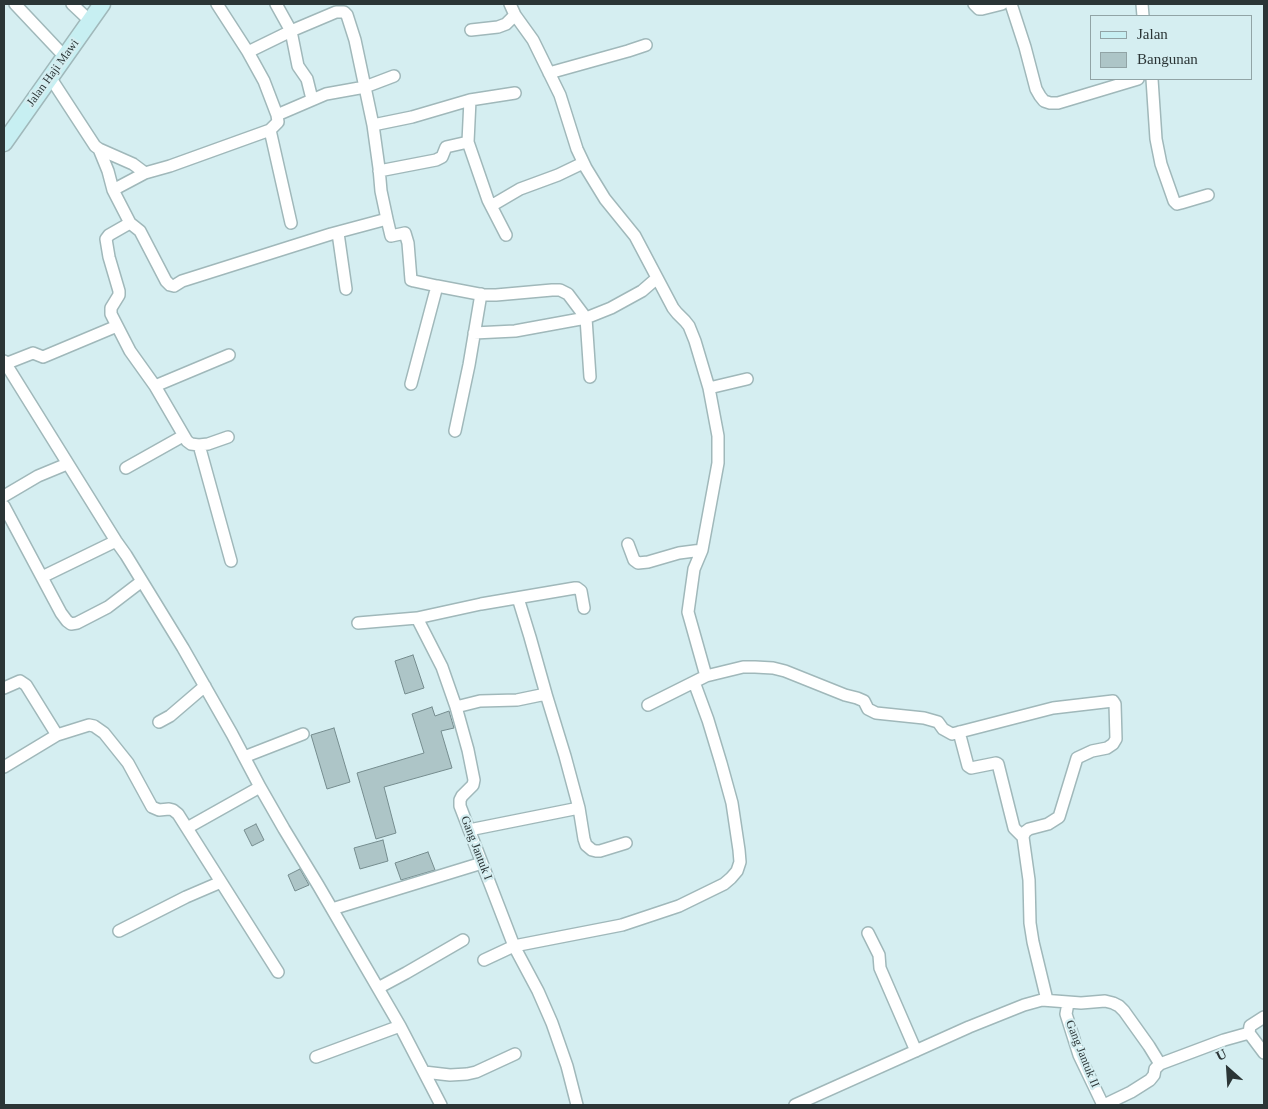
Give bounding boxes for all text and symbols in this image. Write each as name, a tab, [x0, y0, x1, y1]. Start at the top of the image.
legend	[1090, 15, 1253, 80]
text: Jalan	[1137, 26, 1168, 42]
street label: Jalan Haji Mawi	[24, 37, 82, 109]
text: Bangunan	[1137, 51, 1198, 67]
street label: Gang Jantuk I	[457, 814, 495, 882]
street label: Gang Jantuk II	[1062, 1018, 1102, 1090]
north arrow	[1203, 1044, 1253, 1094]
text: U	[1213, 1046, 1229, 1064]

